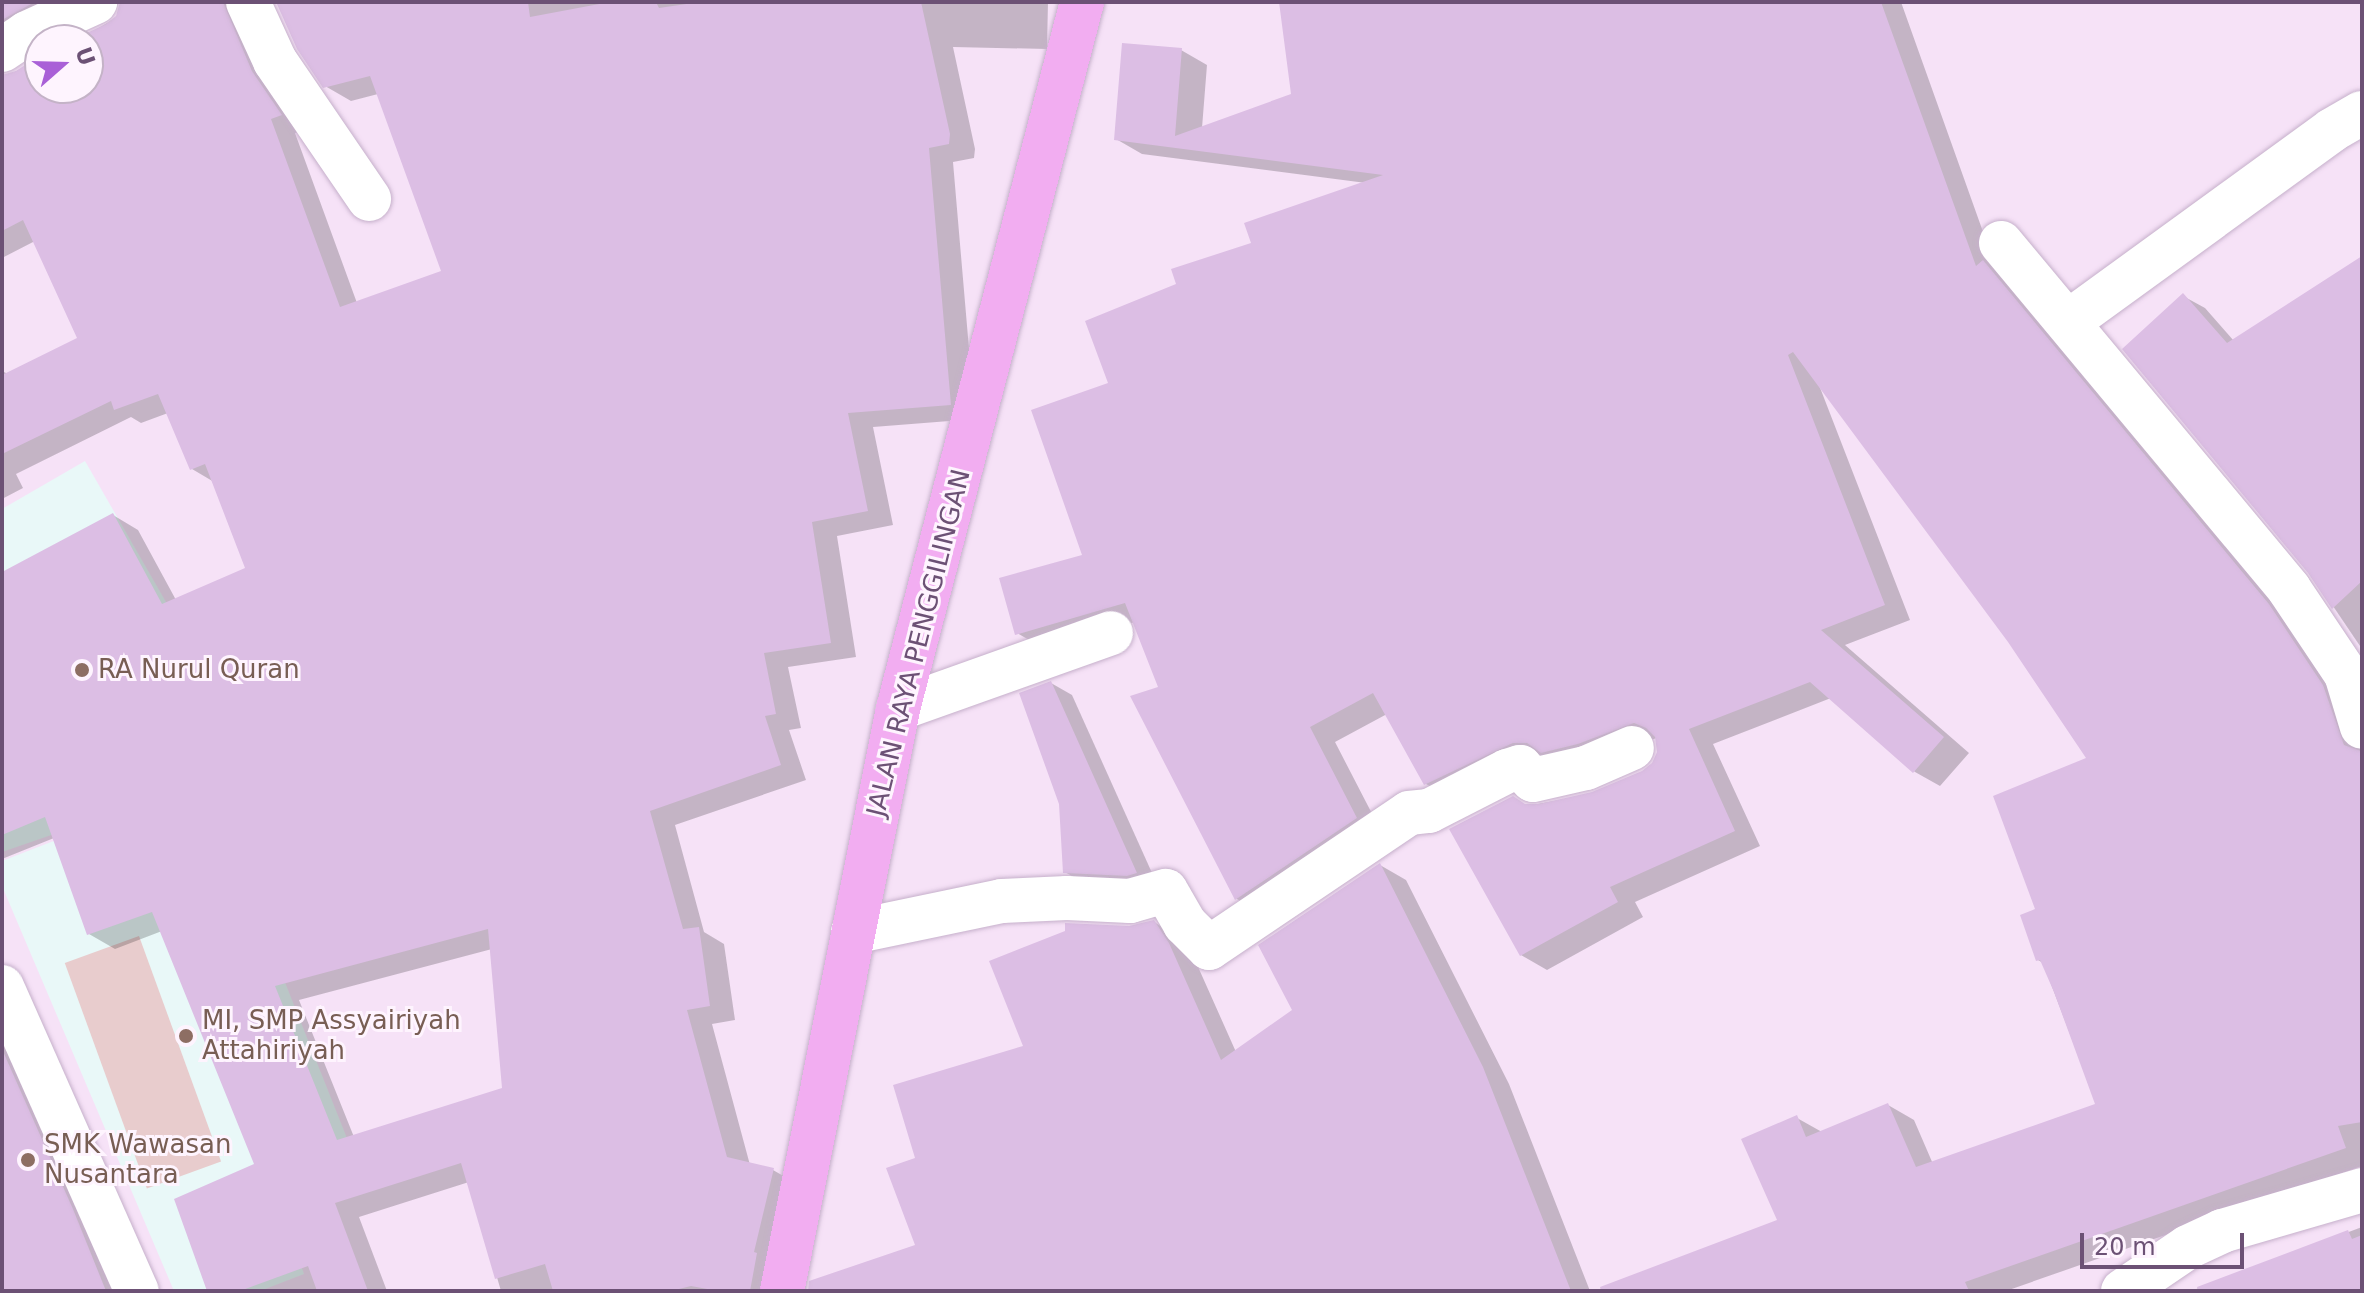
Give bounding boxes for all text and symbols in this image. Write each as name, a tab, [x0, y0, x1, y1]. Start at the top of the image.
north arrow	[24, 24, 104, 104]
text: U	[70, 44, 100, 69]
street label: JALAN RAYA PENGGILINGAN	[861, 466, 977, 820]
place label: RA Nurul Quran	[98, 654, 300, 686]
marker: RA Nurul Quran	[73, 661, 91, 679]
place label: MI, SMP Assyairiyah Attahiriyah	[202, 1005, 461, 1066]
marker: MI, SMP Assyairiyah Attahiriyah	[177, 1027, 195, 1045]
place label: SMK Wawasan Nusantara	[44, 1129, 231, 1190]
marker: SMK Wawasan Nusantara	[19, 1151, 37, 1169]
scale bar	[2084, 1217, 2248, 1267]
text: 20 m	[2094, 1233, 2156, 1261]

